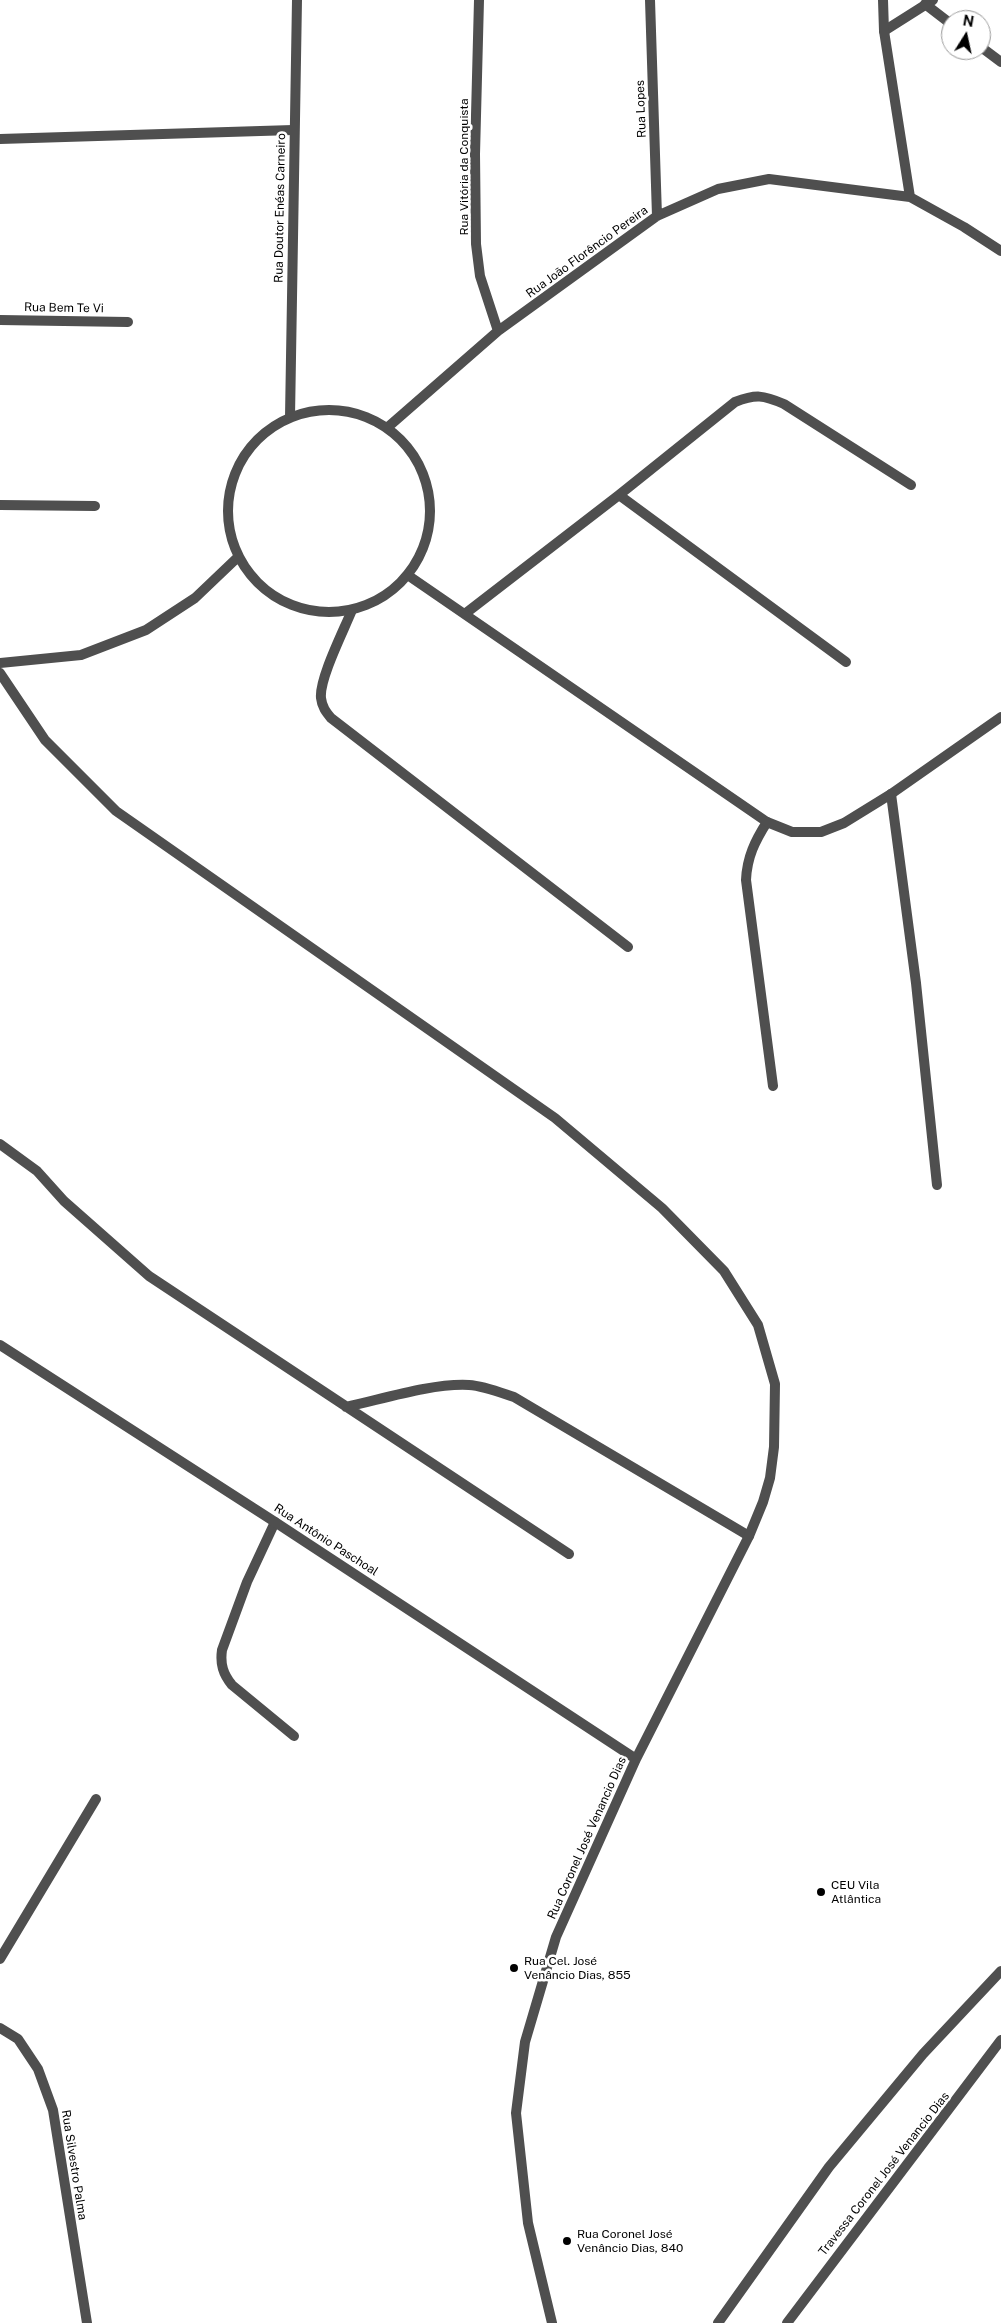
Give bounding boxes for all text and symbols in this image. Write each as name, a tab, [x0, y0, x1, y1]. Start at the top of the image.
north arrow	[941, 10, 991, 60]
text: N	[962, 12, 975, 30]
street label: Rua Lopes	[633, 80, 649, 138]
street label: Rua Vitória da Conquista	[457, 98, 471, 236]
street label: Rua Doutor Enéas Carneiro	[271, 133, 289, 283]
street label: Rua João Florêncio Pereira	[523, 203, 651, 301]
street label: Rua Bem Te Vi	[24, 300, 104, 316]
street label: Rua Antônio Paschoal	[271, 1501, 381, 1579]
street label: Rua Coronel José Venancio Dias	[545, 1755, 629, 1921]
place label: CEU Vila Atlântica	[831, 1878, 881, 1906]
marker: CEU Vila Atlântica	[815, 1886, 827, 1898]
place label: Rua Cel. José Venâncio Dias, 855	[524, 1954, 631, 1982]
marker: Rua Cel. José Venâncio Dias, 855	[508, 1962, 520, 1974]
street label: Travessa Coronel José Venancio Dias	[816, 2089, 952, 2259]
street label: Rua Silvestro Palma	[58, 2109, 90, 2221]
place label: Rua Coronel José Venâncio Dias, 840	[577, 2227, 683, 2255]
marker: Rua Coronel José Venâncio Dias, 840	[561, 2235, 573, 2247]

